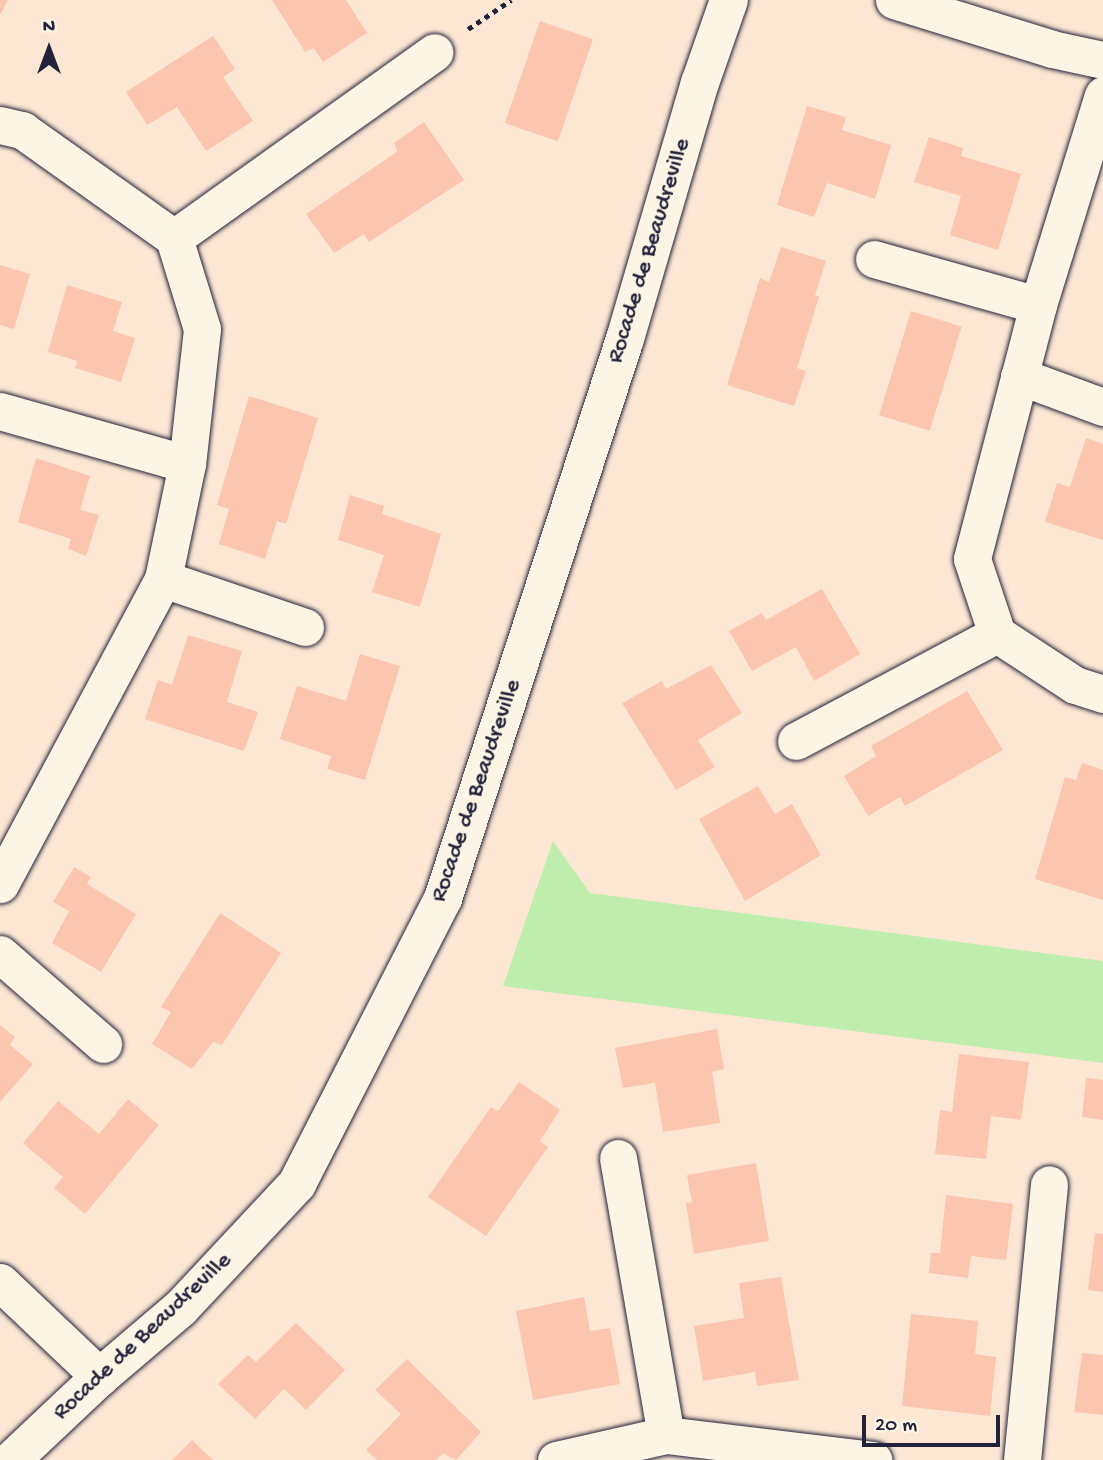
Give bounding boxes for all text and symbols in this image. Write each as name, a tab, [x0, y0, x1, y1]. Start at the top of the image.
north arrow	[14, 14, 84, 84]
text: N	[43, 16, 55, 39]
street label: Rocade de Beaudreville	[602, 135, 698, 367]
street label: Rocade de Beaudreville	[425, 676, 529, 906]
street label: Rocade de Beaudreville	[48, 1247, 238, 1427]
scale bar	[865, 1400, 1003, 1444]
text: 20 m	[875, 1414, 917, 1439]

